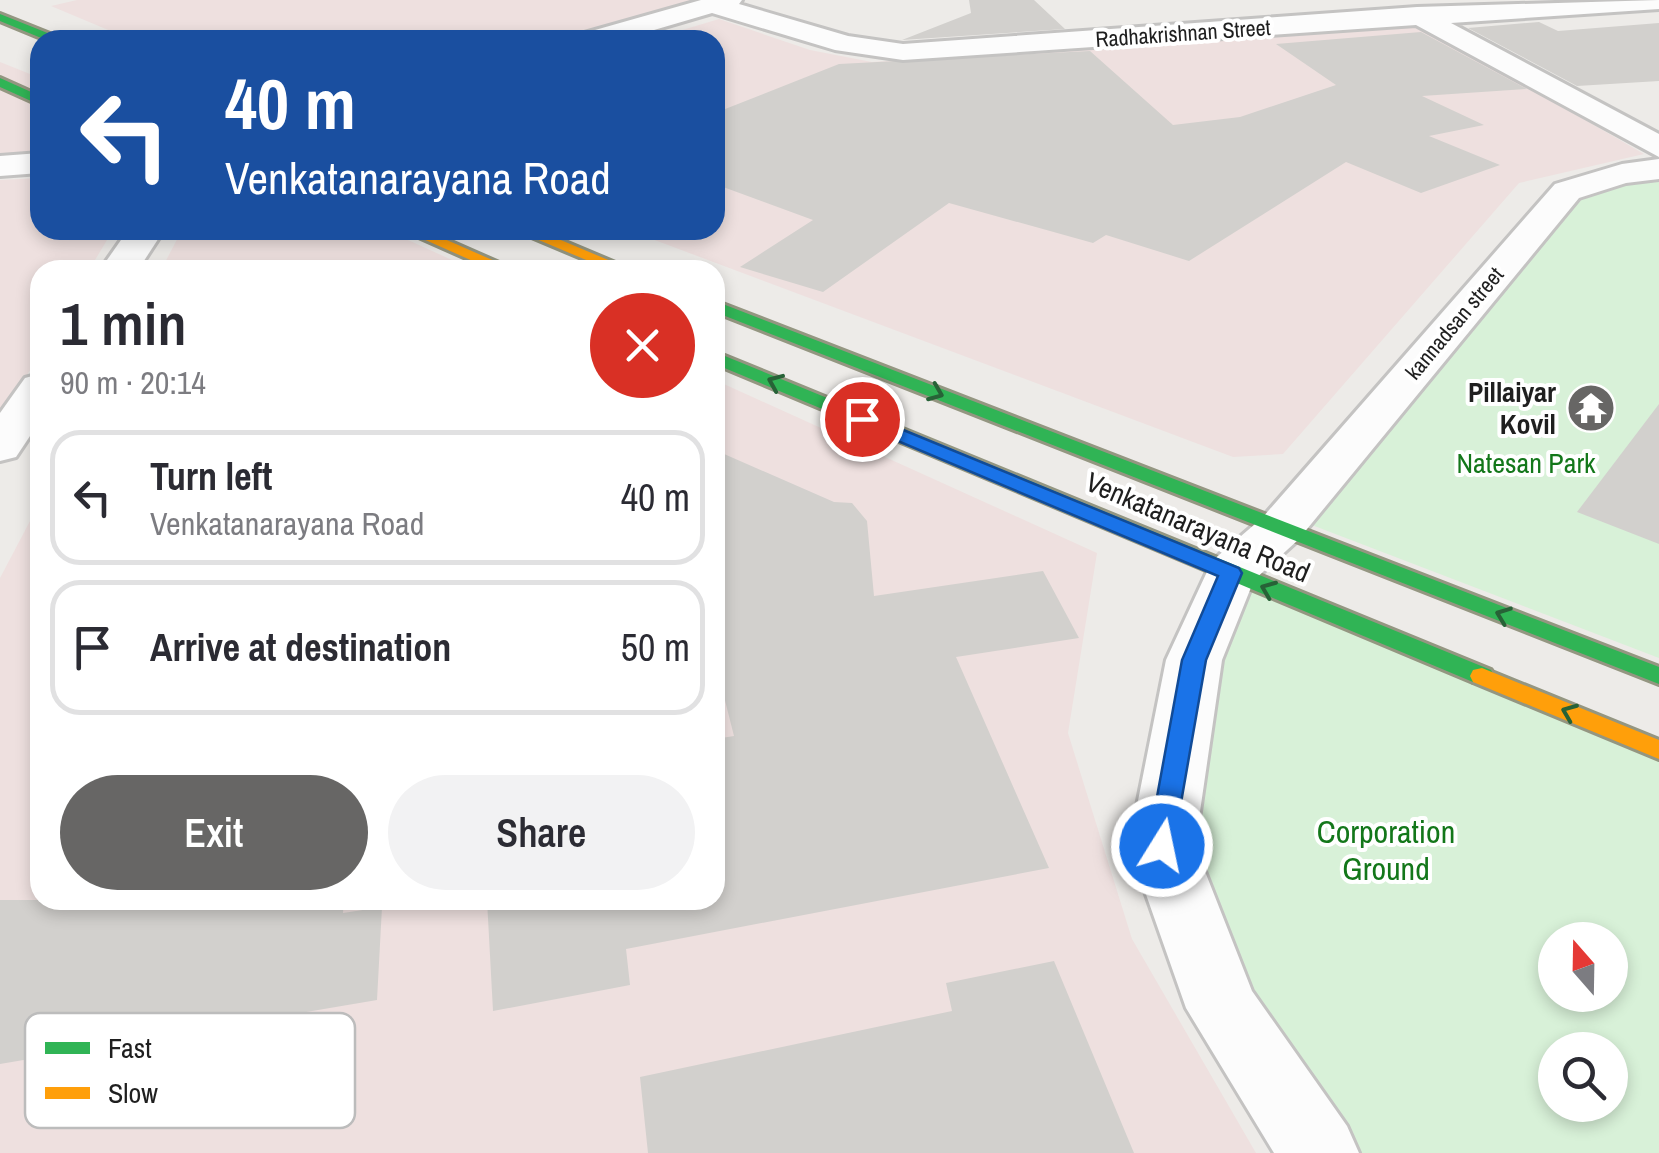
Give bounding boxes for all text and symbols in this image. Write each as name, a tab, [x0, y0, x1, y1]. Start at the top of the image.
street label: Radhakrishnan Street	[1094, 12, 1272, 54]
text: 40 m	[225, 57, 356, 151]
icon: left	[60, 70, 190, 200]
text: Venkatanarayana Road	[225, 147, 611, 208]
street label: kannadsan street	[1398, 260, 1510, 386]
text: 1 min	[60, 283, 187, 364]
button: close	[590, 293, 695, 398]
text: 90 m · 20:14	[60, 361, 206, 404]
place label: Pillaiyar Kovil	[1468, 373, 1556, 443]
one-way arrow	[767, 374, 785, 394]
pin	[820, 377, 905, 462]
one-way arrow	[926, 381, 944, 401]
temple icon: Pillaiyar Kovil	[1565, 382, 1617, 434]
icon: arrive	[835, 392, 890, 447]
park label: Natesan Park	[1456, 444, 1596, 482]
text: Turn left	[150, 451, 272, 502]
street label: Venkatanarayana Road	[1080, 463, 1316, 591]
icon: left	[65, 470, 120, 525]
text: 40 m	[621, 472, 690, 523]
text: Venkatanarayana Road	[150, 502, 424, 545]
one-way arrow	[1261, 580, 1278, 600]
one-way arrow	[1495, 607, 1513, 627]
icon: arrive	[65, 620, 120, 675]
text: Arrive at destination	[150, 622, 451, 673]
text: 50 m	[621, 622, 690, 673]
one-way arrow	[1561, 704, 1579, 724]
button: Exit	[60, 775, 368, 890]
button: Share	[388, 775, 695, 890]
position arrow	[1110, 794, 1214, 898]
park label: Corporation Ground	[1317, 810, 1455, 890]
north arrow	[1538, 922, 1628, 1012]
map controls	[1538, 922, 1628, 1122]
legend	[25, 1013, 355, 1128]
text: Fast	[108, 1029, 152, 1067]
button: search	[1538, 1032, 1628, 1122]
text: Slow	[108, 1074, 158, 1112]

